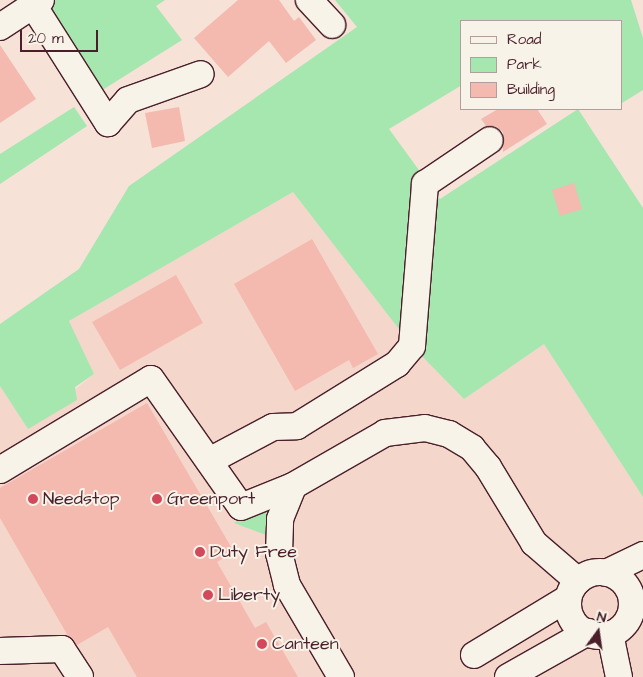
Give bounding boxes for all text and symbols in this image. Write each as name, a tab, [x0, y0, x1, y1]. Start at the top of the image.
scale bar	[22, 20, 100, 52]
legend	[460, 20, 623, 110]
text: 20 m	[28, 28, 64, 49]
text: Road	[507, 29, 541, 50]
text: Park	[507, 54, 542, 75]
text: Building	[507, 79, 555, 100]
place label: Needstop	[43, 488, 119, 510]
place label: Greenport	[167, 488, 255, 510]
marker: Needstop	[27, 493, 39, 505]
marker: Greenport	[151, 493, 163, 505]
place label: Duty Free	[210, 541, 297, 563]
marker: Duty Free	[194, 546, 206, 558]
place label: Liberty	[218, 584, 280, 606]
marker: Liberty	[202, 589, 214, 601]
north arrow	[573, 607, 623, 657]
text: N	[595, 607, 608, 628]
place label: Canteen	[272, 633, 339, 655]
marker: Canteen	[256, 638, 268, 650]

